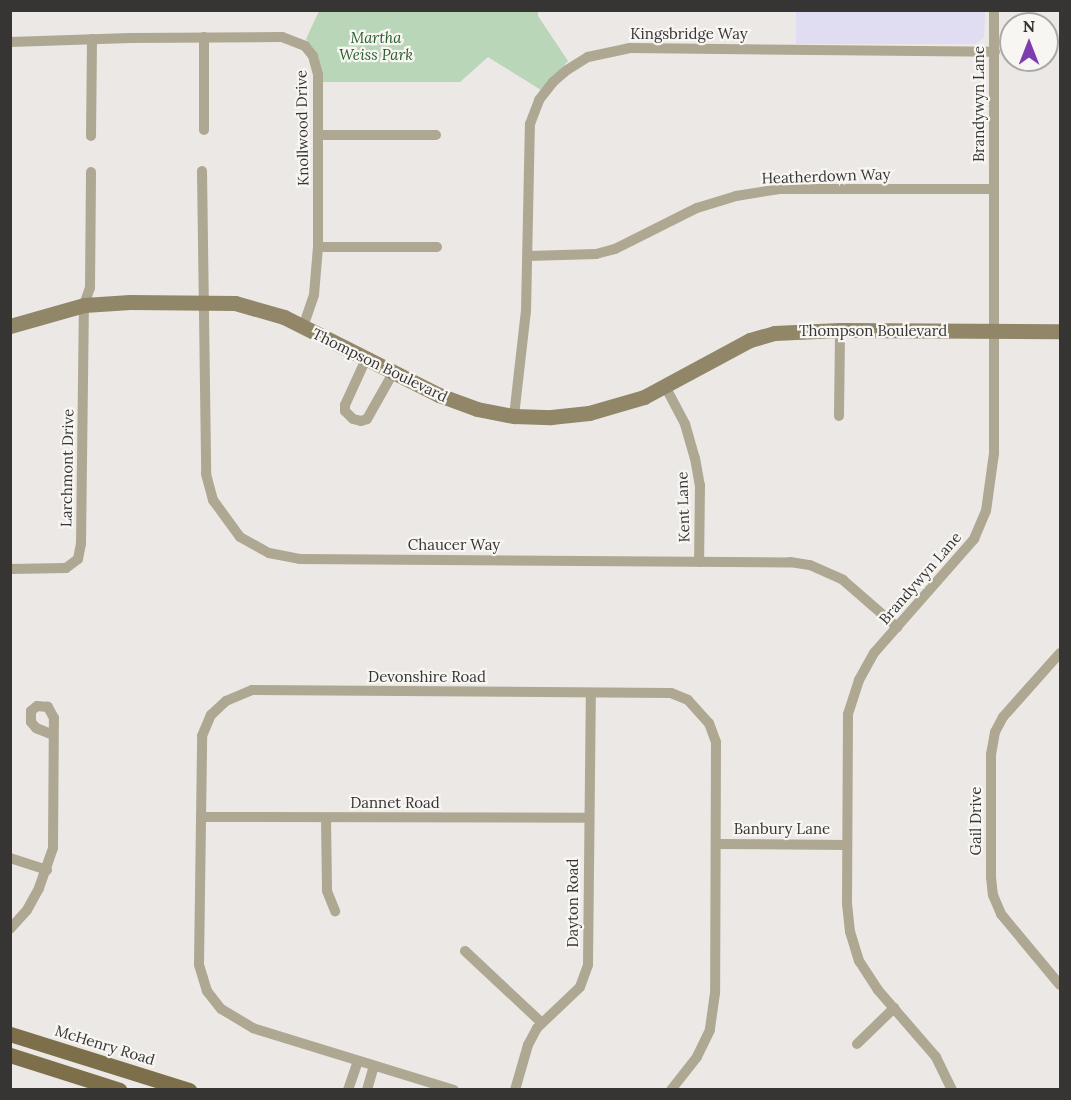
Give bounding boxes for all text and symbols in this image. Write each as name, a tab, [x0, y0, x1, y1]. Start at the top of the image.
north arrow	[999, 12, 1059, 72]
text: N	[1023, 16, 1035, 36]
street label: Kingsbridge Way	[630, 25, 748, 43]
park label: Martha Weiss Park	[339, 28, 413, 63]
street label: Brandywyn Lane	[970, 46, 988, 162]
street label: Knollwood Drive	[292, 70, 312, 186]
street label: Heatherdown Way	[761, 165, 891, 187]
street label: Thompson Boulevard	[799, 322, 947, 340]
street label: Thompson Boulevard	[309, 324, 451, 406]
street label: Larchmont Drive	[57, 409, 77, 527]
street label: Kent Lane	[673, 471, 693, 543]
street label: Brandywyn Lane	[875, 528, 965, 628]
street label: Chaucer Way	[408, 536, 500, 554]
street label: Devonshire Road	[368, 668, 486, 686]
street label: Gail Drive	[967, 787, 985, 855]
street label: Dannet Road	[350, 794, 440, 812]
street label: Banbury Lane	[734, 820, 830, 838]
street label: Dayton Road	[564, 858, 582, 948]
street label: McHenry Road	[53, 1021, 157, 1069]

